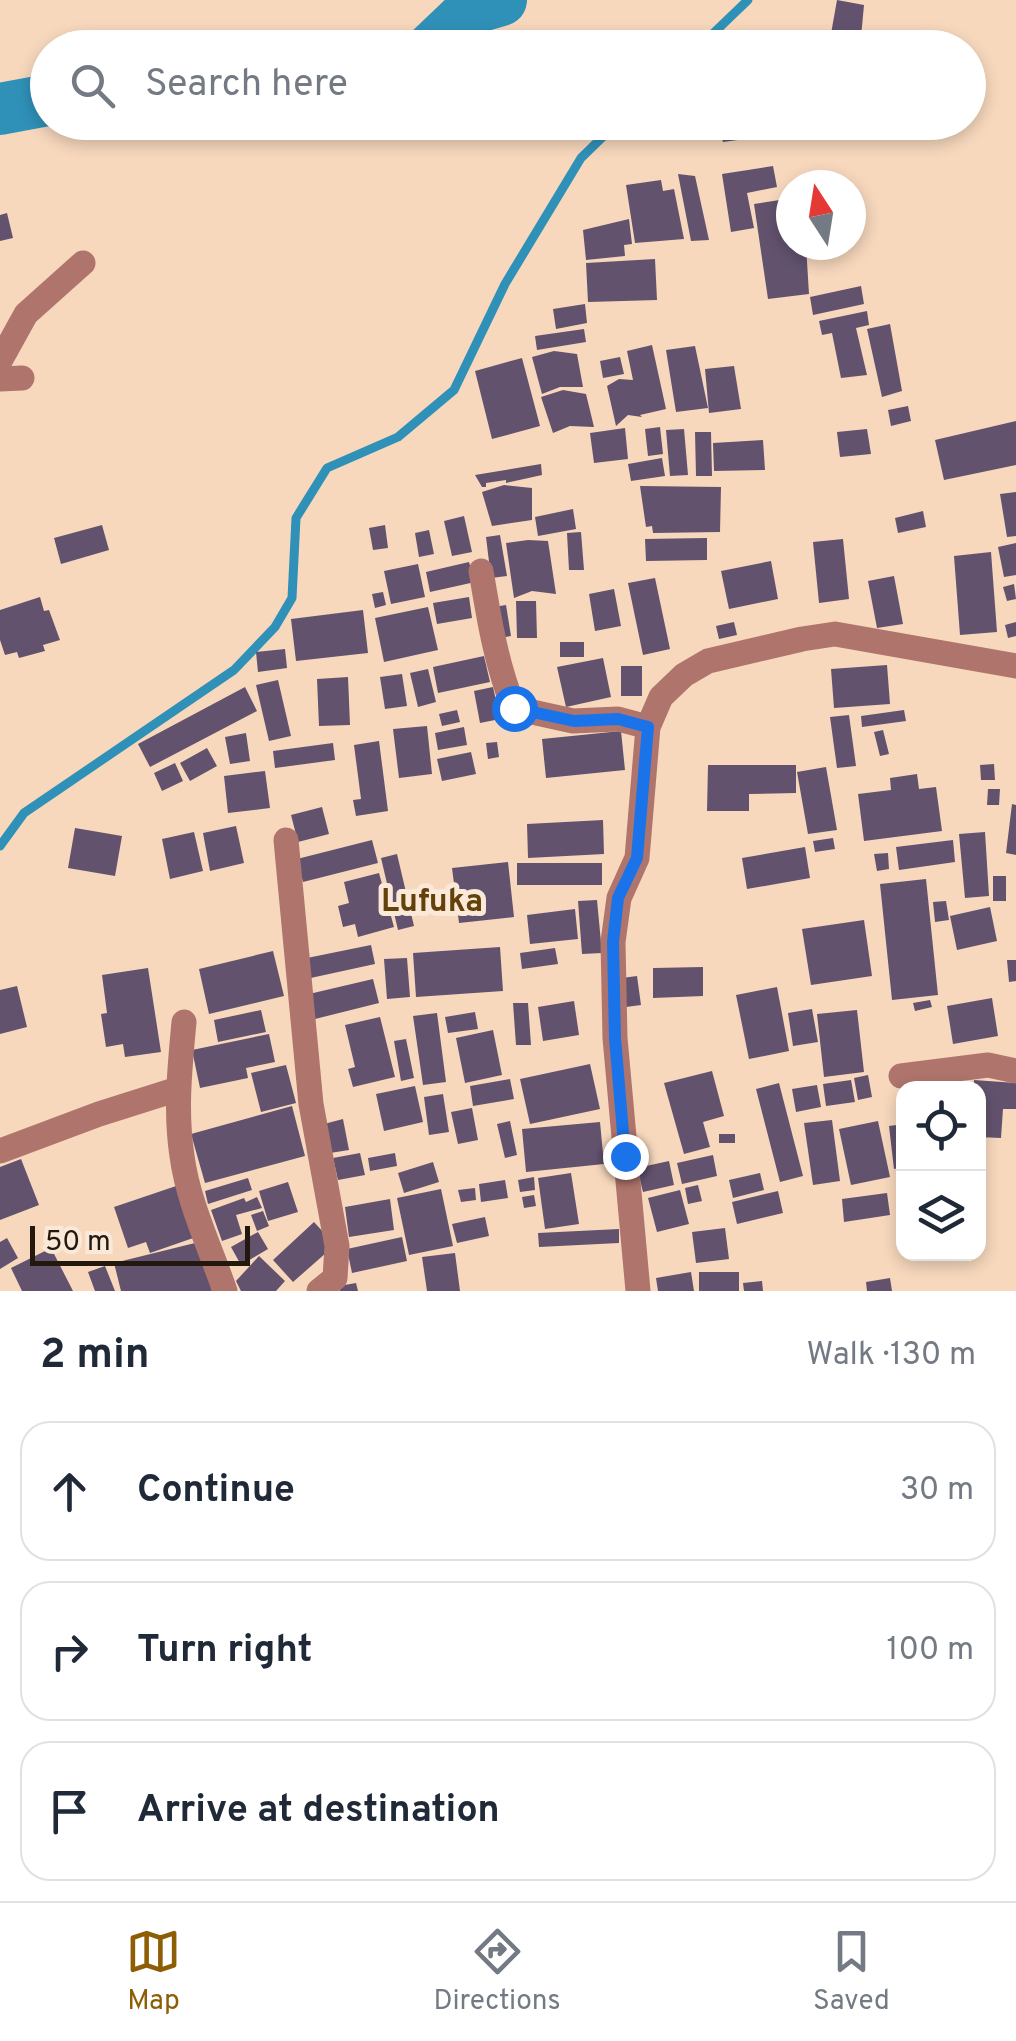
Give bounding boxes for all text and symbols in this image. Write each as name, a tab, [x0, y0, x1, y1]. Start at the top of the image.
search box	[30, 30, 986, 140]
icon: search	[65, 58, 120, 113]
text: Search here	[145, 61, 348, 110]
north arrow	[776, 170, 866, 260]
route start	[492, 686, 538, 732]
district label: Lufuka	[381, 883, 483, 923]
map controls	[896, 1081, 986, 1261]
button: locate	[896, 1081, 986, 1171]
route end	[603, 1134, 649, 1180]
button: layers	[896, 1171, 986, 1261]
scale bar	[30, 1221, 250, 1266]
text: 50 m	[45, 1225, 111, 1261]
text: 2 min	[40, 1330, 150, 1383]
text: Walk · 130 m	[807, 1336, 976, 1376]
icon: ahead	[42, 1464, 97, 1519]
text: Continue	[137, 1467, 295, 1516]
text: 30 m	[900, 1471, 974, 1511]
icon: right	[42, 1624, 97, 1679]
text: Turn right	[137, 1627, 312, 1676]
text: 100 m	[887, 1631, 974, 1671]
icon: arrive	[42, 1784, 97, 1839]
text: Arrive at destination	[137, 1787, 500, 1836]
tab: Map	[126, 1924, 181, 2020]
tab: Directions	[433, 1924, 561, 2020]
tab: Saved	[813, 1924, 890, 2020]

